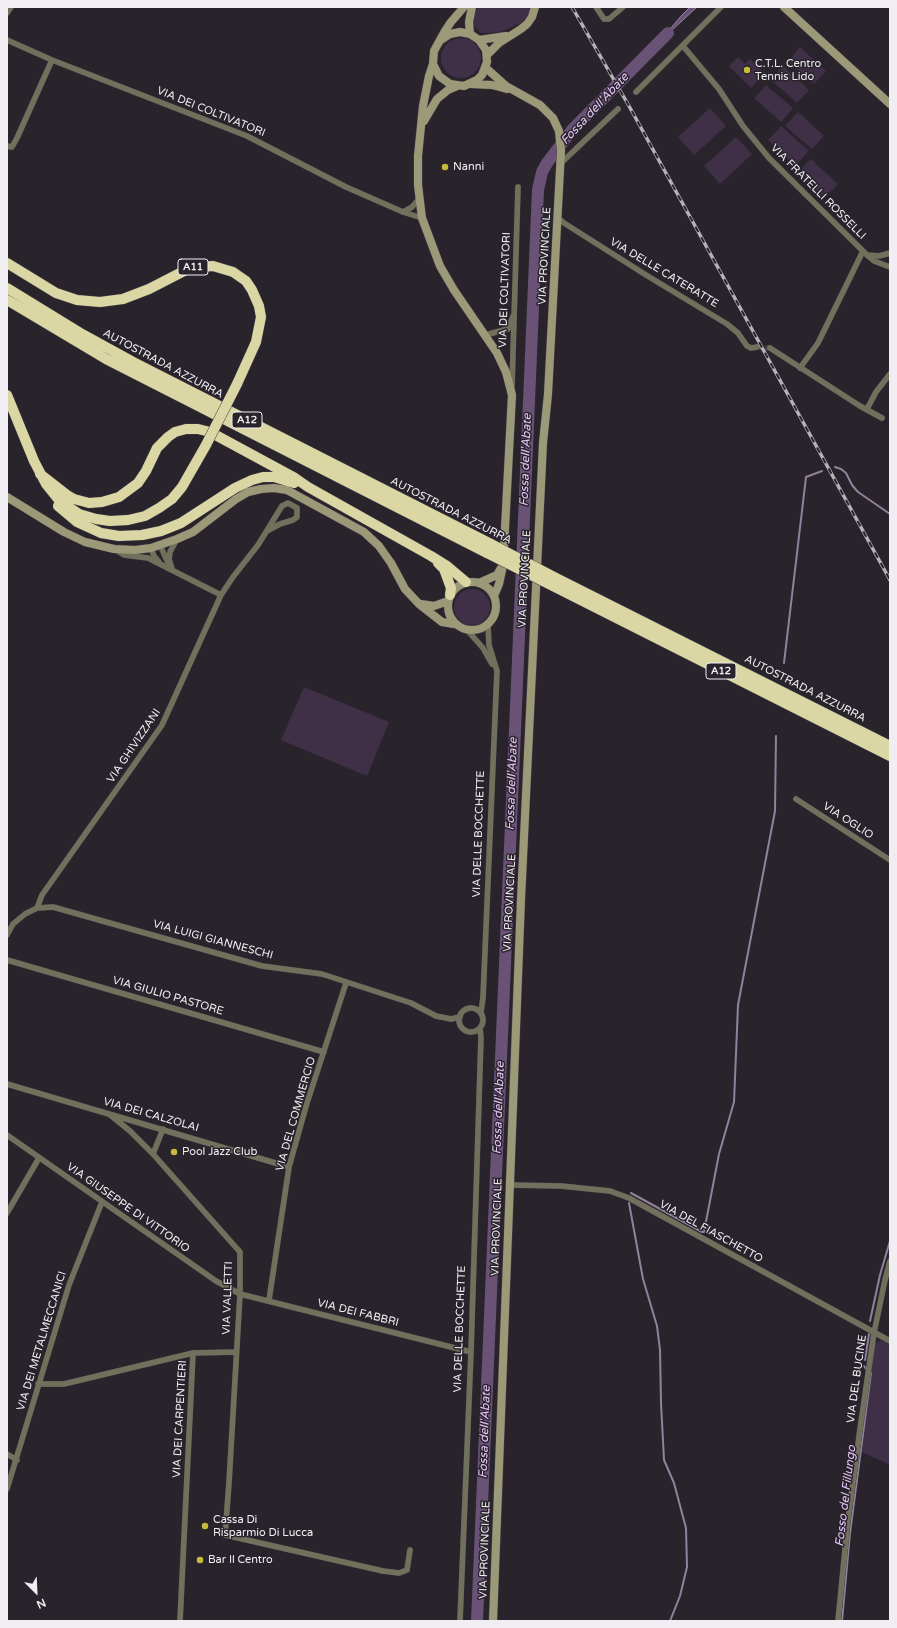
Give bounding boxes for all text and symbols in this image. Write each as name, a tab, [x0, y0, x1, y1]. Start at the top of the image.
place label: C.T.L. Centro Tennis Lido	[755, 57, 821, 83]
marker: C.T.L. Centro Tennis Lido	[742, 65, 752, 75]
water label: Fossa dell'Abate	[558, 70, 632, 148]
street label: VIA DEI COLTIVATORI	[155, 84, 267, 140]
street label: VIA FRATELLI ROSSELLI	[768, 142, 868, 242]
place label: Nanni	[453, 160, 484, 174]
marker: Nanni	[440, 162, 450, 172]
street label: VIA PROVINCIALE	[536, 207, 554, 305]
street label: VIA DEI COLTIVATORI	[496, 232, 514, 348]
street label: VIA DELLE CATERATTE	[607, 235, 721, 311]
road number: A11	[178, 259, 208, 275]
street label: AUTOSTRADA AZZURRA	[101, 327, 225, 401]
road number: A12	[232, 412, 262, 428]
water label: Fossa dell'Abate	[517, 413, 535, 507]
street label: AUTOSTRADA AZZURRA	[388, 475, 514, 547]
street label: VIA PROVINCIALE	[516, 530, 534, 628]
street label: AUTOSTRADA AZZURRA	[742, 653, 868, 725]
road number: A12	[706, 663, 736, 679]
street label: VIA GHIVIZZANI	[104, 706, 164, 786]
water label: Fossa dell'Abate	[503, 737, 521, 831]
street label: VIA DELLE BOCCHETTE	[470, 770, 488, 898]
street label: VIA OGLIO	[820, 800, 876, 842]
street label: VIA PROVINCIALE	[501, 854, 519, 952]
street label: VIA LUIGI GIANNESCHI	[151, 918, 275, 962]
street label: VIA GIULIO PASTORE	[111, 974, 225, 1018]
street label: VIA DEL COMMERCIO	[273, 1055, 319, 1173]
water label: Fossa dell'Abate	[490, 1061, 508, 1155]
street label: VIA DEI CALZOLAI	[102, 1095, 200, 1135]
place label: Pool Jazz Club	[182, 1145, 257, 1159]
marker: Pool Jazz Club	[169, 1147, 179, 1157]
street label: VIA GIUSEPPE DI VITTORIO	[64, 1160, 192, 1256]
street label: VIA PROVINCIALE	[489, 1178, 505, 1276]
street label: VIA DEL FIASCHETTO	[657, 1198, 765, 1266]
street label: VIA VALLETTI	[220, 1261, 236, 1335]
street label: VIA DELLE BOCCHETTE	[451, 1265, 469, 1393]
street label: VIA DEI METALMECCANICI	[15, 1270, 69, 1412]
street label: VIA DEI FABBRI	[316, 1296, 400, 1330]
street label: VIA DEL BUCINE	[844, 1334, 870, 1424]
street label: VIA DEI CARPENTIERI	[170, 1360, 190, 1478]
water label: Fossa dell'Abate	[476, 1385, 494, 1479]
water label: Fosso del Fillungo	[833, 1444, 859, 1548]
street label: VIA PROVINCIALE	[477, 1501, 493, 1599]
place label: Cassa Di Risparmio Di Lucca	[213, 1513, 313, 1539]
marker: Cassa Di Risparmio Di Lucca	[200, 1521, 210, 1531]
place label: Bar Il Centro	[208, 1553, 273, 1567]
marker: Bar Il Centro	[195, 1555, 205, 1565]
north arrow	[16, 1572, 56, 1612]
text: N	[34, 1596, 48, 1611]

